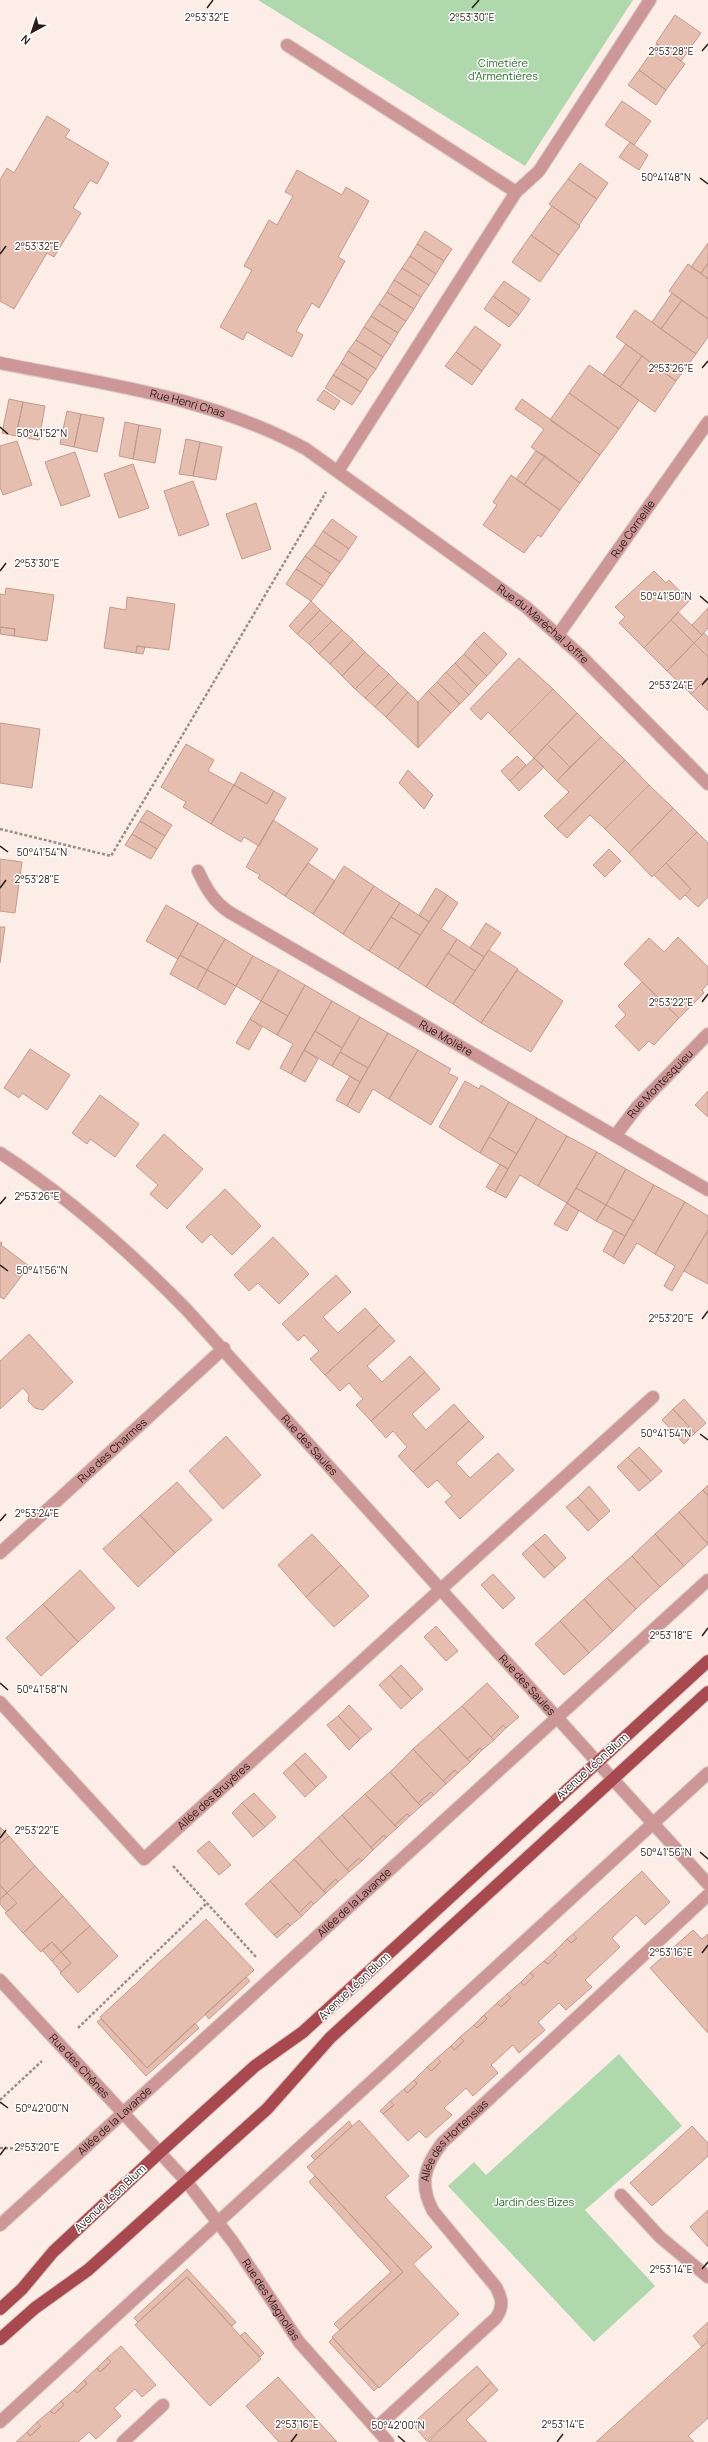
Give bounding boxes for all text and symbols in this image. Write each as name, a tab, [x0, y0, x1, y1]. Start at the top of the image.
text: 2°53'32"E	[185, 10, 230, 24]
text: 2°53'30"E	[450, 10, 495, 24]
north arrow	[12, 12, 52, 52]
text: N	[17, 32, 33, 48]
text: 2°53'28"E	[649, 44, 694, 58]
park label: Cimetière d'Armentières	[468, 55, 538, 83]
text: 50°41'48"N	[641, 170, 691, 184]
text: 2°53'32"E	[15, 239, 60, 253]
text: 2°53'26"E	[648, 361, 694, 375]
street label: Rue Henri Chas	[149, 385, 228, 421]
text: 50°41'52"N	[17, 426, 67, 440]
street label: Rue Corneille	[607, 496, 658, 560]
text: 2°53'30"E	[15, 556, 60, 570]
street label: Rue du Maréchal Joffre	[494, 581, 593, 667]
text: 50°41'50"N	[641, 589, 692, 603]
text: 2°53'24"E	[649, 678, 693, 692]
text: 50°41'54"N	[17, 845, 67, 859]
text: 2°53'28"E	[15, 872, 60, 886]
text: 2°53'22"E	[649, 995, 694, 1009]
street label: Rue Molière	[417, 1016, 476, 1059]
street label: Rue Montesquieu	[623, 1046, 696, 1121]
text: 2°53'26"E	[14, 1189, 60, 1203]
text: 50°41'56"N	[16, 1263, 68, 1277]
text: 2°53'20"E	[648, 1311, 694, 1325]
street label: Rue des Saules	[278, 1411, 342, 1479]
street label: Rue des Charmes	[74, 1414, 150, 1486]
text: 50°41'54"N	[641, 1426, 691, 1440]
text: 2°53'24"E	[15, 1506, 59, 1520]
text: 2°53'18"E	[650, 1628, 693, 1642]
street label: Rue des Saules	[496, 1651, 559, 1718]
text: 50°41'58"N	[17, 1682, 67, 1696]
street label: Avenue Léon Blum	[552, 1729, 631, 1802]
street label: Allée des Bruyères	[173, 1758, 253, 1833]
text: 2°53'22"E	[15, 1823, 60, 1837]
text: 50°41'56"N	[640, 1845, 692, 1859]
street label: Allée de la Lavande	[313, 1864, 395, 1940]
text: 2°53'16"E	[649, 1945, 693, 1959]
street label: Avenue Léon Blum	[315, 1949, 393, 2023]
street label: Rue des Chênes	[46, 2030, 113, 2101]
street label: Allée de la Lavande	[74, 2082, 155, 2158]
street label: Allée des Hortensias	[417, 2096, 491, 2182]
text: 50°42'00"N	[15, 2101, 69, 2115]
text: 2°53'20"E	[14, 2140, 60, 2154]
street label: Avenue Léon Blum	[71, 2161, 149, 2235]
park label: Jardin des Bizes	[494, 2194, 575, 2209]
street label: Rue des Magnolias	[239, 2256, 304, 2343]
text: 2°53'14"E	[650, 2262, 693, 2276]
text: 2°53'16"E	[275, 2417, 319, 2431]
text: 2°53'14"E	[542, 2417, 585, 2431]
text: 50°42'00"N	[371, 2418, 425, 2432]

